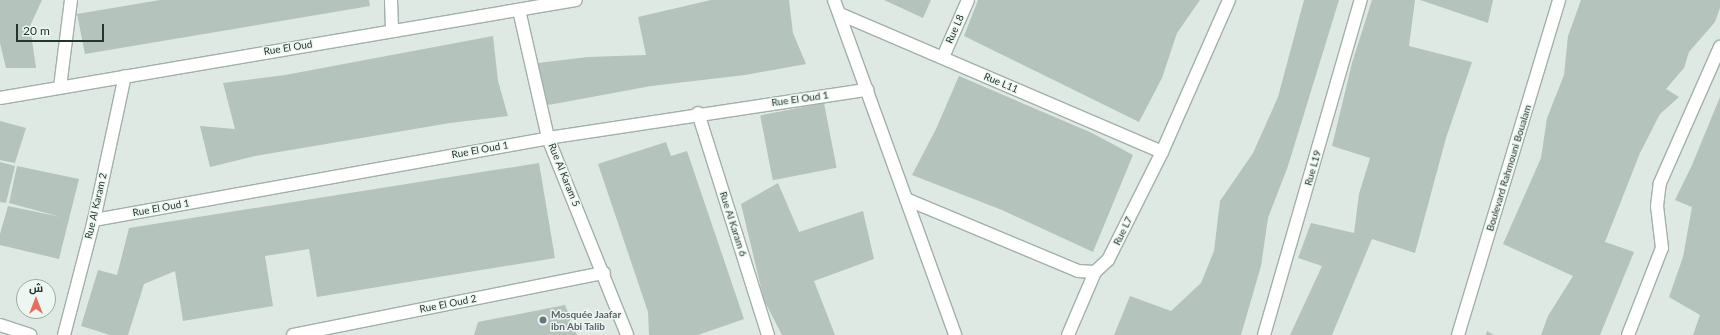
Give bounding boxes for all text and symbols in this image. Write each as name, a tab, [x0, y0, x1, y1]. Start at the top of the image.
street label: Rue L8	[943, 13, 967, 45]
scale bar	[18, 16, 106, 42]
text: 20 m	[23, 23, 50, 38]
street label: Rue El Oud	[263, 38, 313, 58]
street label: Rue L11	[982, 70, 1020, 96]
street label: Rue El Oud 1	[771, 89, 829, 109]
street label: Boulevard Rahmouni Boualam	[1484, 103, 1534, 233]
street label: Rue El Oud 1	[451, 139, 509, 161]
street label: Rue Al Karam 5	[546, 141, 582, 209]
street label: Rue L19	[1302, 149, 1324, 187]
street label: Rue Al Karam 2	[83, 172, 109, 240]
street label: Rue Al Karam 6	[717, 190, 749, 258]
street label: Rue El Oud 1	[132, 197, 190, 219]
street label: Rue L7	[1111, 215, 1135, 247]
north arrow	[16, 279, 56, 319]
text: ش	[29, 281, 43, 294]
street label: Rue El Oud 2	[419, 293, 477, 315]
place label: Mosquée Jaafar ibn Abi Talib	[551, 308, 621, 332]
marker: Mosquée Jaafar ibn Abi Talib	[538, 315, 548, 325]

